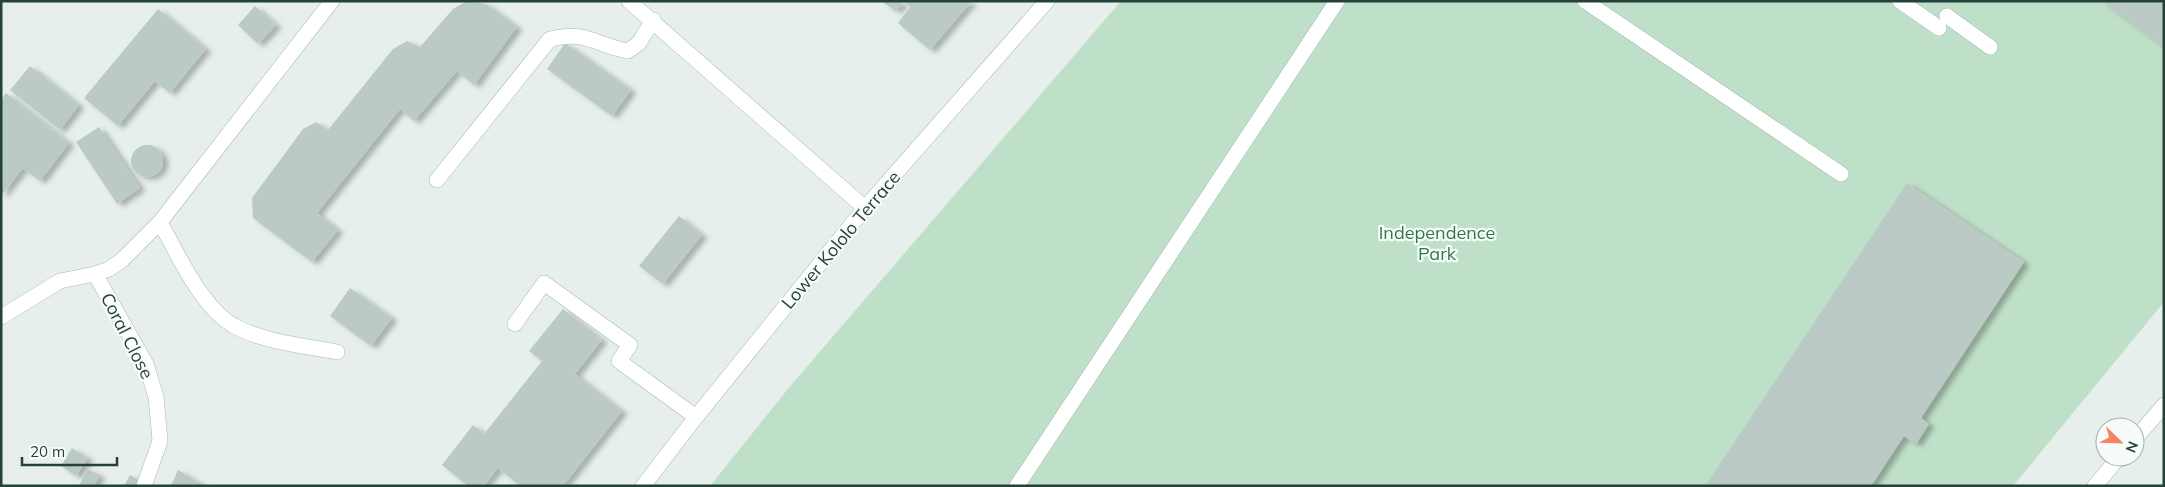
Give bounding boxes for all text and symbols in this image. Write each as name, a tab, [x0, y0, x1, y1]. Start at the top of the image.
street label: Lower Kololo Terrace	[776, 166, 905, 313]
park label: Independence Park	[1379, 221, 1495, 265]
street label: Coral Close	[96, 289, 159, 383]
north arrow	[2095, 417, 2145, 467]
scale bar	[22, 434, 118, 466]
text: N	[2122, 439, 2142, 455]
text: 20 m	[30, 442, 65, 461]

